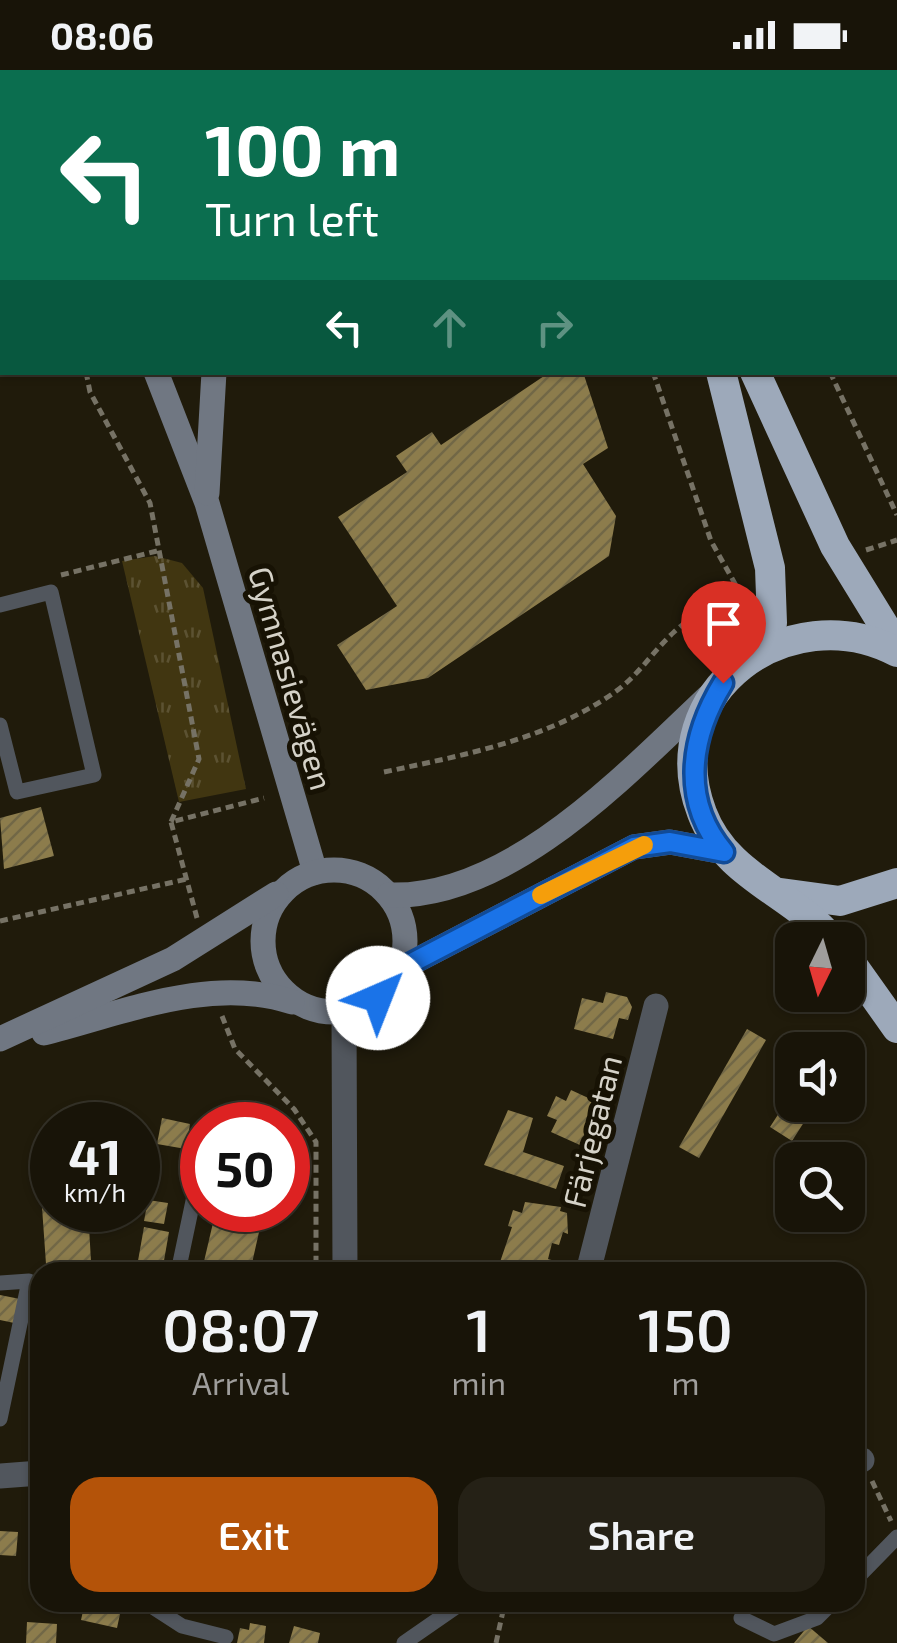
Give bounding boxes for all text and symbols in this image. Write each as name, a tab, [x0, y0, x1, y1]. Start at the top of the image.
text: 08:06	[50, 12, 154, 58]
text: 100 m	[205, 106, 400, 190]
icon: left	[40, 110, 170, 240]
text: Turn left	[205, 191, 379, 245]
icon: left	[317, 300, 372, 355]
icon: ahead	[422, 300, 477, 355]
icon: right	[527, 300, 582, 355]
street label: Gymnasievägen	[242, 562, 342, 794]
pin	[681, 581, 766, 684]
icon: arrive	[696, 596, 751, 651]
north arrow	[775, 922, 865, 1012]
map controls	[775, 922, 865, 1232]
position arrow	[326, 946, 430, 1050]
button: sound	[775, 1032, 865, 1122]
street label: Färjegatan	[554, 1051, 629, 1211]
speed limit sign: 50	[180, 1102, 310, 1232]
text: 41	[68, 1125, 122, 1185]
button: search	[775, 1142, 865, 1232]
text: km/h	[64, 1177, 126, 1207]
text: 08:07	[162, 1292, 319, 1364]
text: 1	[466, 1292, 491, 1364]
text: 150	[638, 1292, 733, 1364]
text: Arrival	[192, 1363, 289, 1401]
text: min	[451, 1363, 506, 1401]
text: m	[671, 1363, 700, 1401]
button: Exit	[70, 1477, 438, 1592]
button: Share	[458, 1477, 825, 1592]

